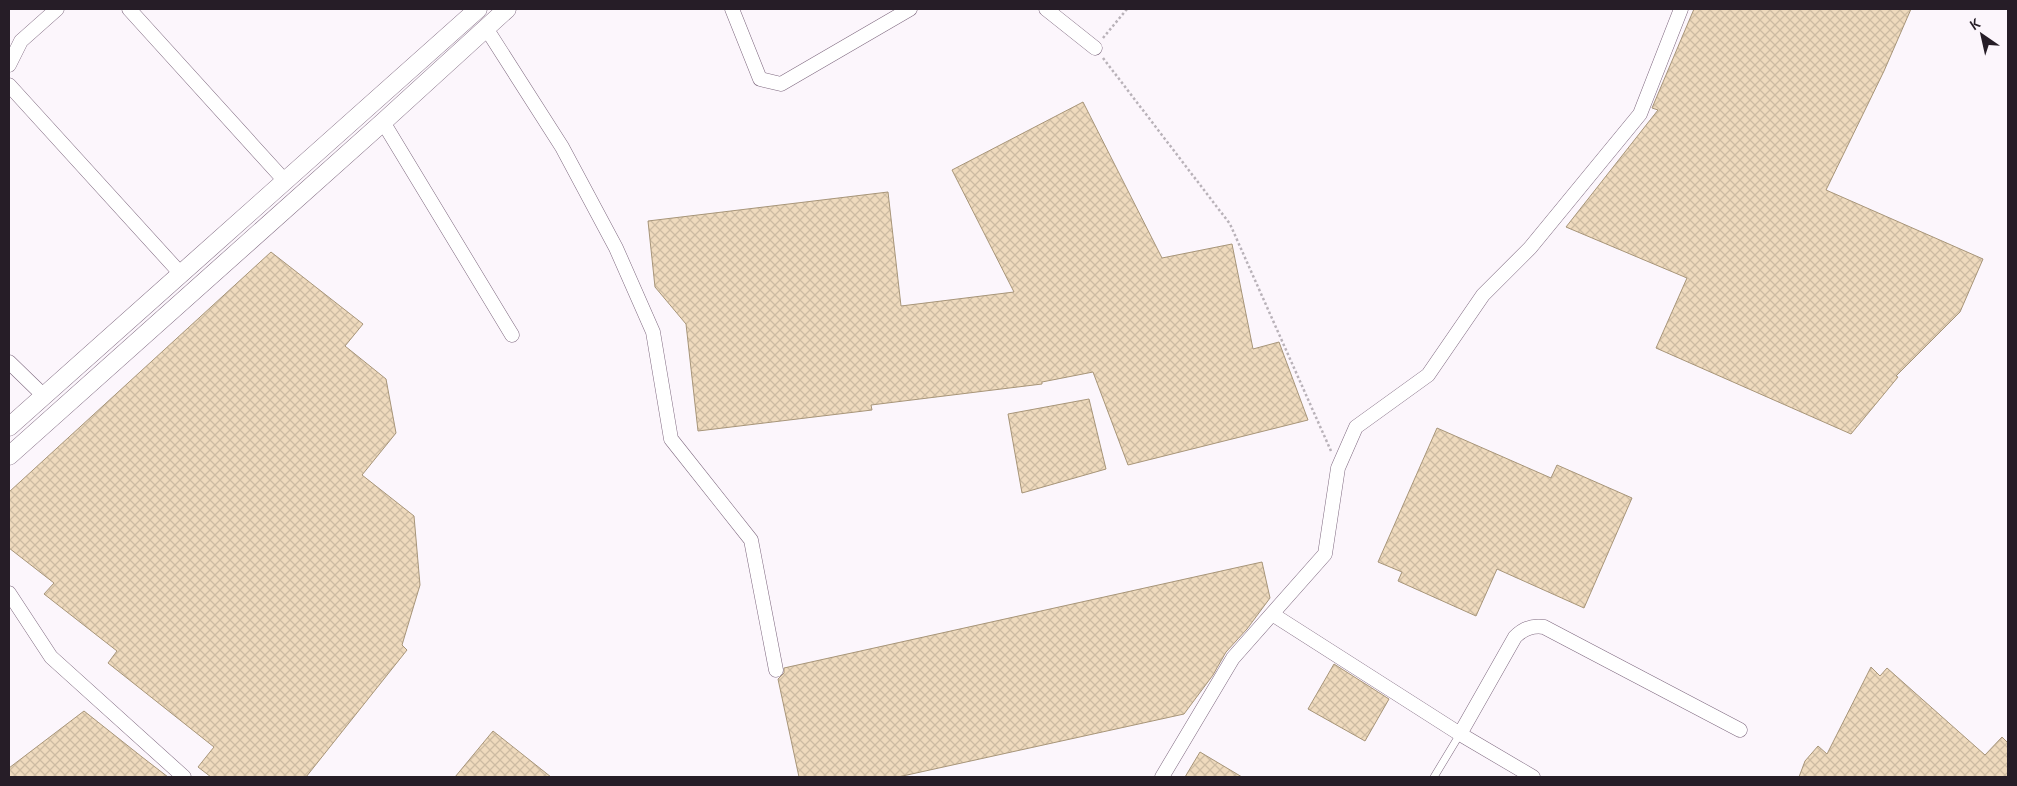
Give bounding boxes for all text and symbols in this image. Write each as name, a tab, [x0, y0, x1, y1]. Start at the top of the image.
north arrow	[1957, 10, 2007, 60]
text: K	[1966, 14, 1984, 34]

